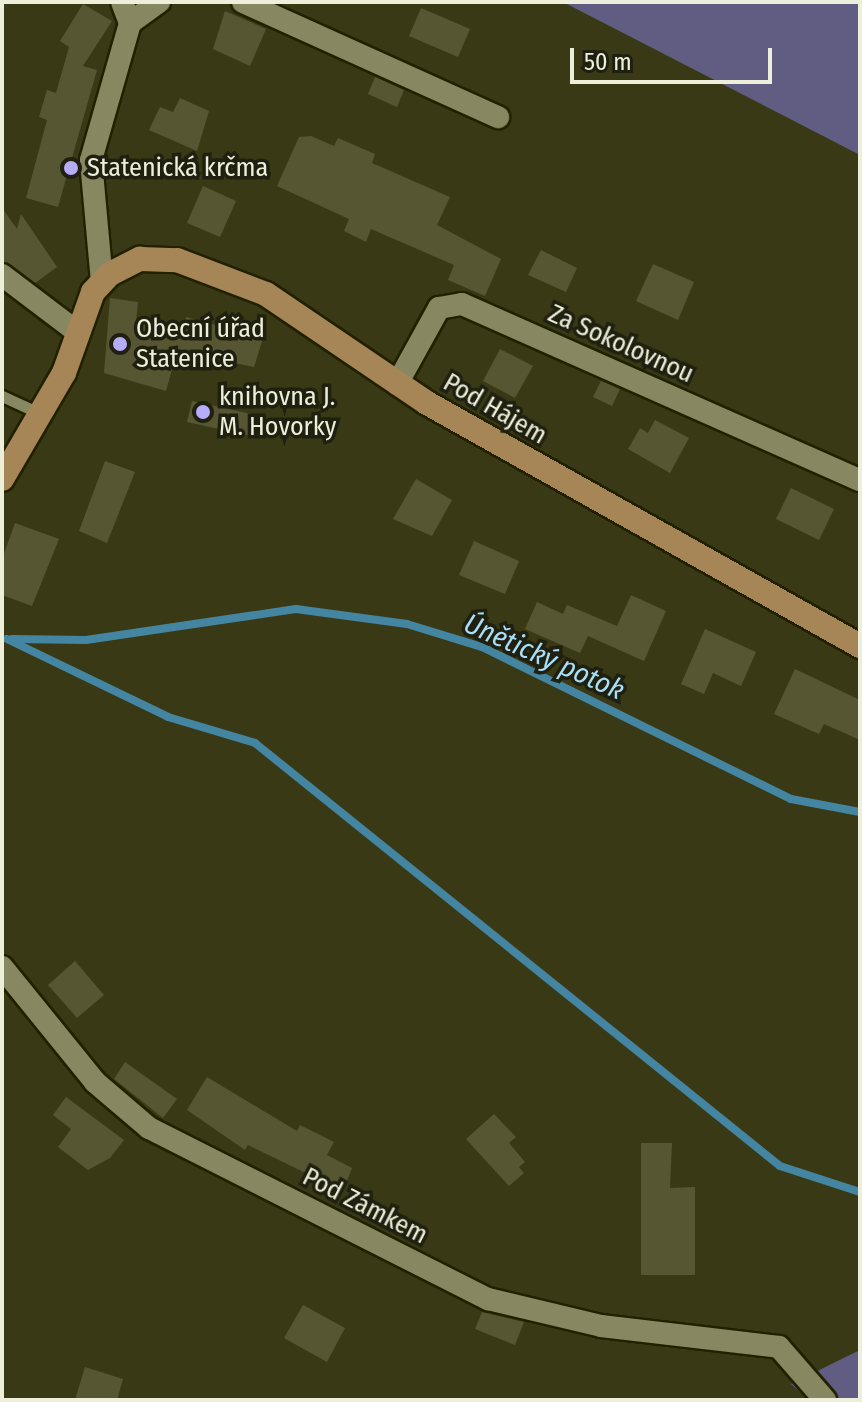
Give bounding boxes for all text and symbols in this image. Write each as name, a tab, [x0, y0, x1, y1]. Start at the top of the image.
scale bar	[574, 32, 776, 82]
text: 50 m	[584, 48, 632, 76]
place label: Statenická krčma	[87, 152, 268, 184]
marker: Statenická krčma	[62, 159, 80, 177]
street label: Za Sokolovnou	[544, 298, 698, 390]
place label: Obecní úřad Statenice	[136, 313, 265, 374]
marker: Obecní úřad Statenice	[111, 335, 129, 353]
street label: Pod Hájem	[438, 367, 552, 451]
place label: knihovna J. M. Hovorky	[219, 381, 336, 442]
marker: knihovna J. M. Hovorky	[194, 403, 212, 421]
water label: Únětický potok	[459, 607, 629, 707]
street label: Pod Zámkem	[297, 1161, 433, 1251]

